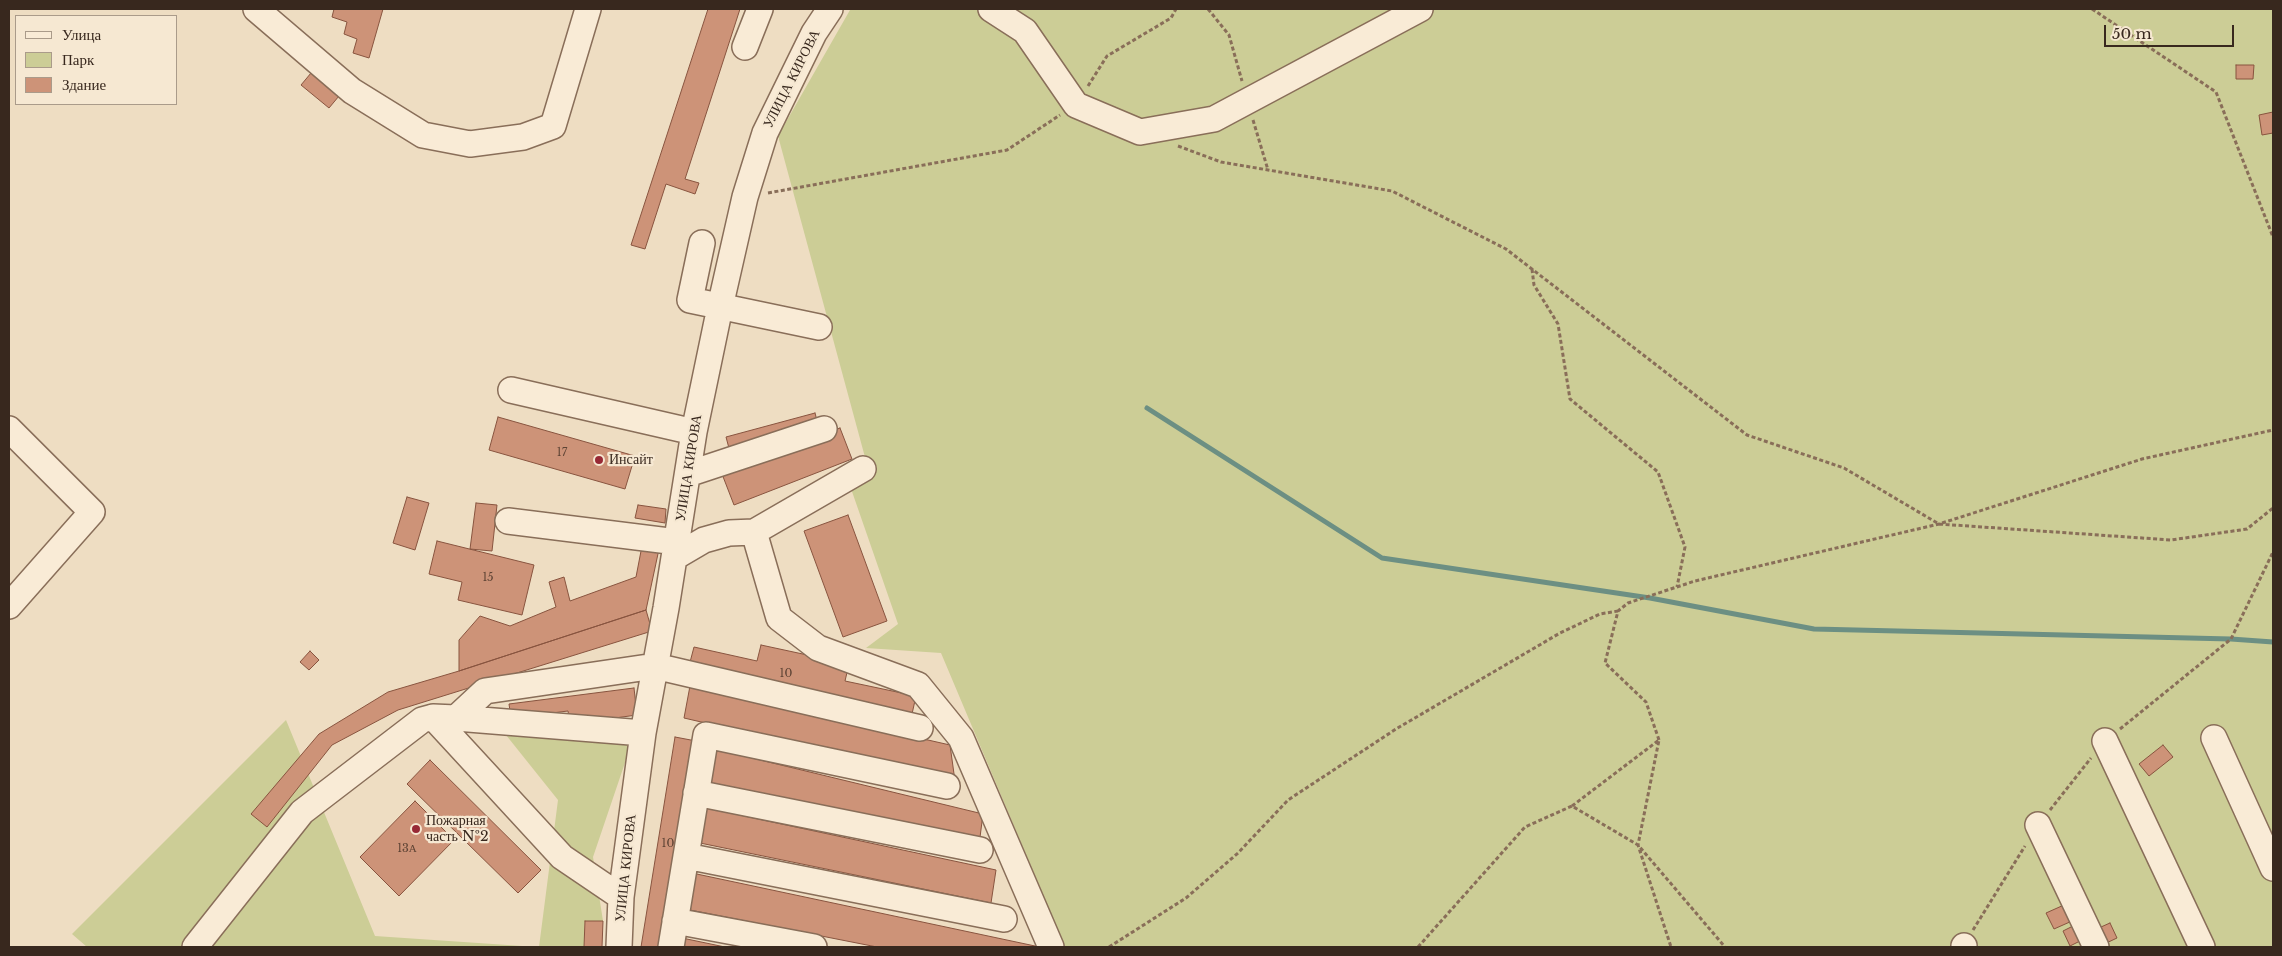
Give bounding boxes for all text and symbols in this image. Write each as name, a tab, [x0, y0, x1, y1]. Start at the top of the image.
legend	[15, 15, 178, 105]
scale bar	[2107, 15, 2237, 47]
text: 50 m	[2112, 24, 2152, 43]
text: Улица	[62, 25, 101, 44]
street label: УЛИЦА КИРОВА	[760, 27, 824, 131]
text: Парк	[62, 50, 94, 69]
text: Здание	[62, 75, 106, 94]
street label: УЛИЦА КИРОВА	[672, 413, 706, 523]
house number: 17	[557, 446, 567, 460]
place label: Инсайт	[609, 452, 653, 468]
marker: Инсайт	[593, 454, 605, 466]
house number: 15	[482, 571, 494, 585]
house number: 10	[780, 667, 792, 681]
place label: Пожарная часть №2	[426, 813, 489, 846]
street label: УЛИЦА КИРОВА	[612, 813, 640, 923]
marker: Пожарная часть №2	[410, 823, 422, 835]
house number: 10	[662, 837, 674, 851]
house number: 13А	[397, 842, 417, 856]

